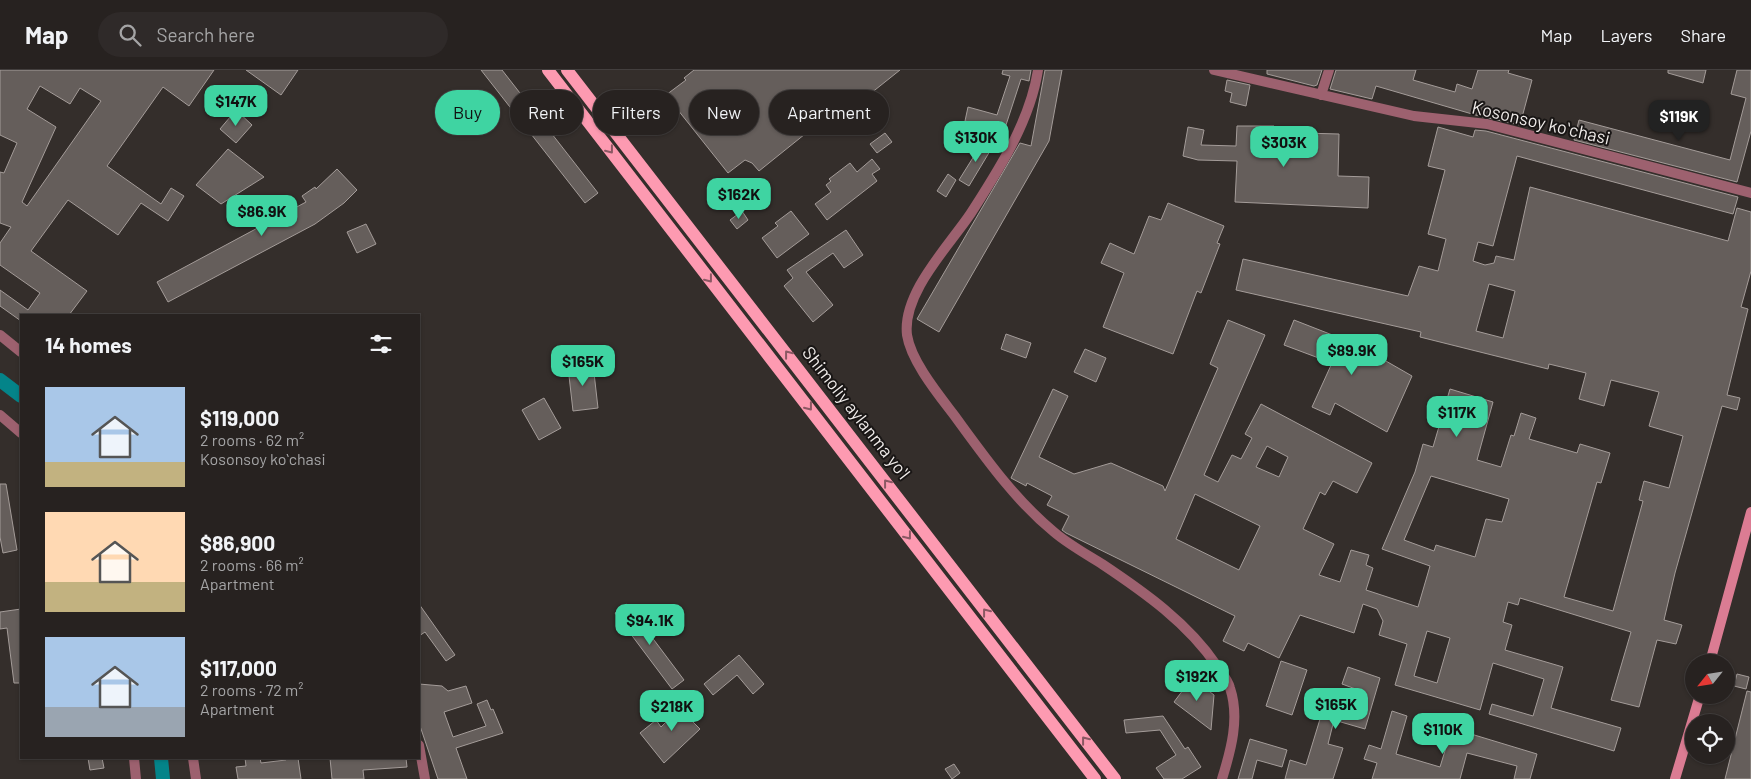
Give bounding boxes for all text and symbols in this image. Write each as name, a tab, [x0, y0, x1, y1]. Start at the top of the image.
search box	[98, 12, 448, 57]
text: Map	[25, 20, 68, 49]
icon: search	[116, 21, 144, 49]
text: Search here	[156, 23, 255, 46]
text: Map	[1540, 24, 1572, 46]
text: Layers	[1600, 24, 1653, 46]
text: Share	[1681, 24, 1726, 46]
pin: $147K	[201, 85, 271, 127]
chip: Buy	[435, 90, 500, 135]
chip: Rent	[510, 90, 583, 135]
chip: Filters	[593, 90, 679, 135]
chip: New	[689, 90, 759, 135]
chip: Apartment	[769, 90, 889, 135]
text: $147K	[215, 91, 257, 110]
street label: Kosonsoy koʻchasi	[1470, 95, 1613, 149]
pin: $119K	[1644, 100, 1714, 142]
text: $119K	[1659, 106, 1699, 125]
pin: $130K	[941, 121, 1011, 163]
pin: $303K	[1249, 126, 1319, 168]
text: $130K	[955, 127, 997, 146]
text: $303K	[1261, 132, 1307, 151]
one-way arrow	[604, 144, 612, 153]
pin: $162K	[704, 178, 774, 220]
text: $162K	[718, 184, 760, 203]
pin: $86.9K	[221, 194, 303, 237]
text: $86.9K	[237, 201, 287, 220]
one-way arrow	[703, 273, 711, 282]
icon: filters	[367, 330, 395, 358]
text: 14 homes	[45, 332, 132, 357]
pin: $89.9K	[1311, 334, 1393, 376]
text: $89.9K	[1327, 340, 1377, 359]
street label: Shimoliy aylanma yoʻl	[798, 342, 916, 483]
pin: $165K	[548, 344, 618, 387]
text: $165K	[562, 351, 604, 370]
one-way arrow	[785, 351, 793, 360]
pin: $117K	[1422, 396, 1492, 438]
one-way arrow	[803, 401, 811, 410]
text: $117K	[1438, 402, 1476, 421]
text: $119,000	[200, 405, 279, 430]
icon: home	[85, 407, 145, 467]
text: 2 rooms · 62 m²	[200, 430, 304, 449]
text: Kosonsoy koʻchasi	[200, 449, 326, 468]
one-way arrow	[884, 479, 893, 489]
text: $86,900	[200, 530, 275, 555]
one-way arrow	[902, 530, 910, 539]
icon: home	[85, 532, 145, 592]
text: 2 rooms · 66 m²	[200, 555, 304, 574]
text: Apartment	[200, 574, 275, 593]
pin: $94.1K	[609, 604, 691, 646]
one-way arrow	[983, 608, 992, 617]
text: $94.1K	[626, 610, 674, 629]
north arrow	[1685, 654, 1735, 704]
map controls	[1685, 654, 1735, 764]
text: $117,000	[200, 655, 277, 680]
icon: home	[85, 657, 145, 717]
pin: $192K	[1162, 660, 1232, 702]
text: $192K	[1176, 666, 1218, 685]
text: 2 rooms · 72 m²	[200, 680, 303, 699]
pin: $165K	[1301, 688, 1371, 730]
pin: $218K	[637, 690, 707, 732]
text: $165K	[1315, 694, 1357, 713]
text: $218K	[651, 696, 693, 715]
text: Apartment	[200, 699, 275, 718]
pin: $110K	[1408, 712, 1478, 755]
button: locate	[1685, 714, 1735, 764]
text: $110K	[1423, 719, 1463, 738]
one-way arrow	[1083, 737, 1091, 746]

